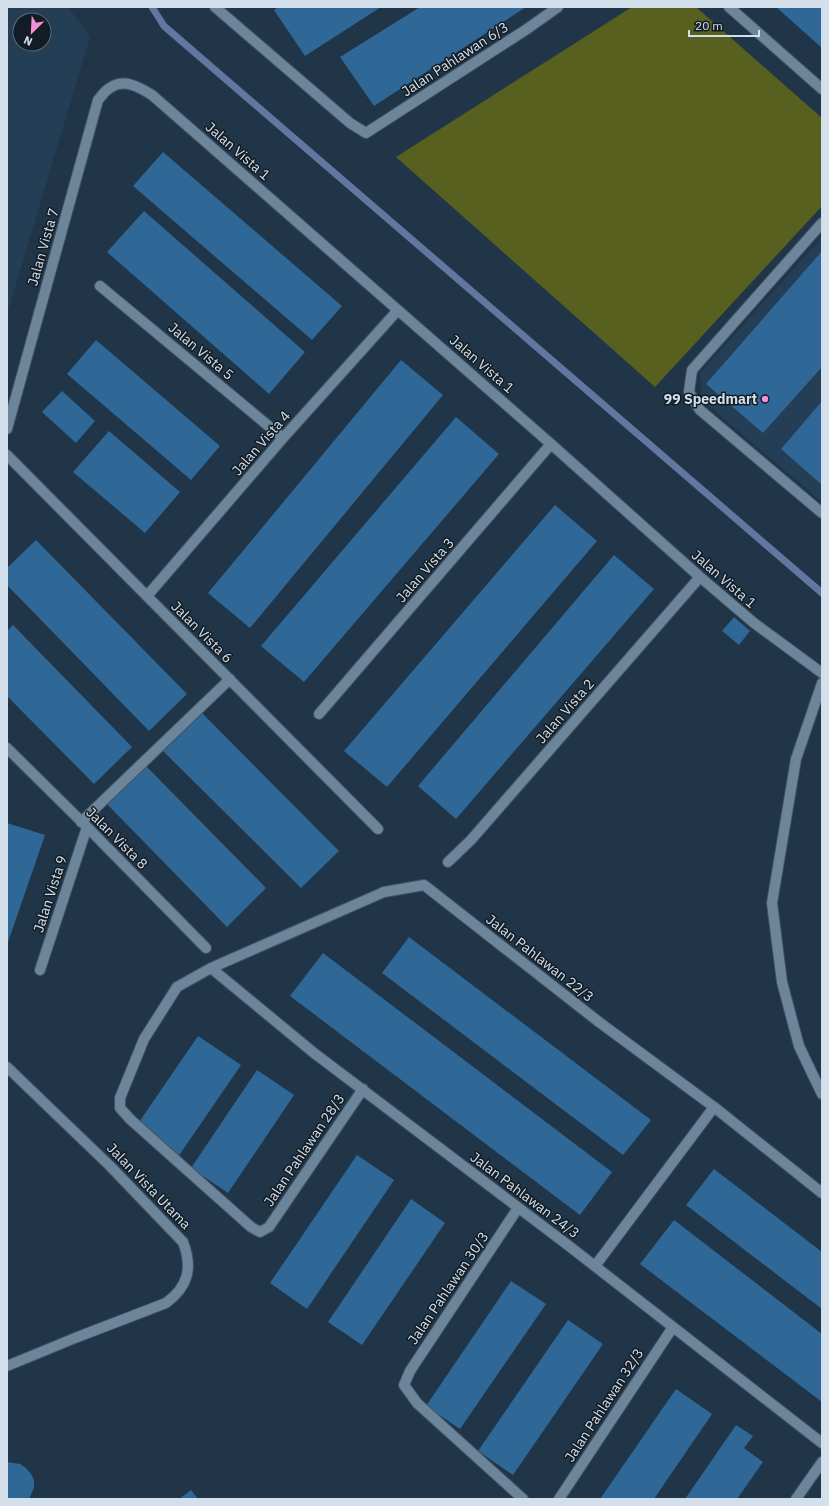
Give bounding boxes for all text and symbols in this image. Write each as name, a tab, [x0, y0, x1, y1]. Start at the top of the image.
north arrow	[12, 12, 52, 52]
scale bar	[689, 12, 759, 38]
street label: Jalan Pahlawan 6/3	[398, 18, 512, 100]
text: 20 m	[695, 18, 723, 33]
text: N	[21, 33, 34, 49]
street label: Jalan Vista 1	[202, 118, 274, 184]
street label: Jalan Vista 7	[23, 206, 63, 288]
street label: Jalan Vista 5	[165, 318, 237, 384]
street label: Jalan Vista 1	[446, 331, 518, 397]
place label: 99 Speedmart	[664, 390, 757, 408]
marker: 99 Speedmart	[760, 394, 770, 404]
street label: Jalan Vista 4	[228, 407, 294, 479]
street label: Jalan Vista 3	[392, 534, 458, 606]
street label: Jalan Vista 1	[688, 546, 760, 612]
street label: Jalan Vista 6	[167, 597, 237, 667]
street label: Jalan Vista 2	[532, 675, 598, 747]
street label: Jalan Vista 8	[82, 803, 152, 873]
street label: Jalan Vista 9	[29, 853, 71, 935]
street label: Jalan Pahlawan 22/3	[482, 910, 598, 1006]
street label: Jalan Pahlawan 28/3	[260, 1090, 348, 1210]
street label: Jalan Vista Utama	[103, 1139, 195, 1233]
street label: Jalan Pahlawan 24/3	[467, 1148, 583, 1242]
street label: Jalan Pahlawan 30/3	[404, 1228, 492, 1348]
street label: Jalan Pahlawan 32/3	[560, 1345, 648, 1465]

